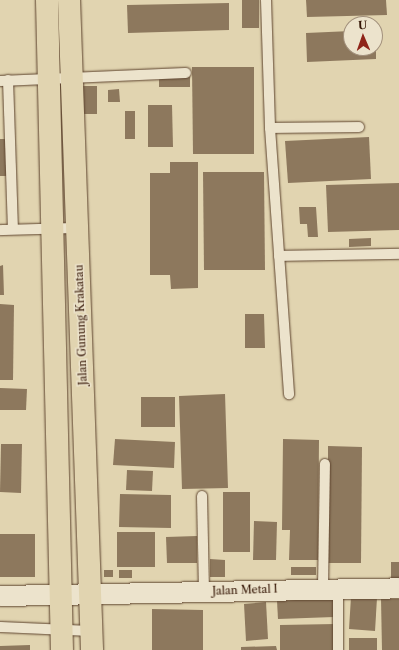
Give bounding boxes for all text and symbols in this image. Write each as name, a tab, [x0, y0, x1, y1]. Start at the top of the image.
north arrow	[343, 16, 383, 56]
text: U	[358, 18, 367, 32]
street label: Jalan Gunung Krakatau	[72, 264, 90, 386]
street label: Jalan Metal I	[212, 582, 278, 598]

